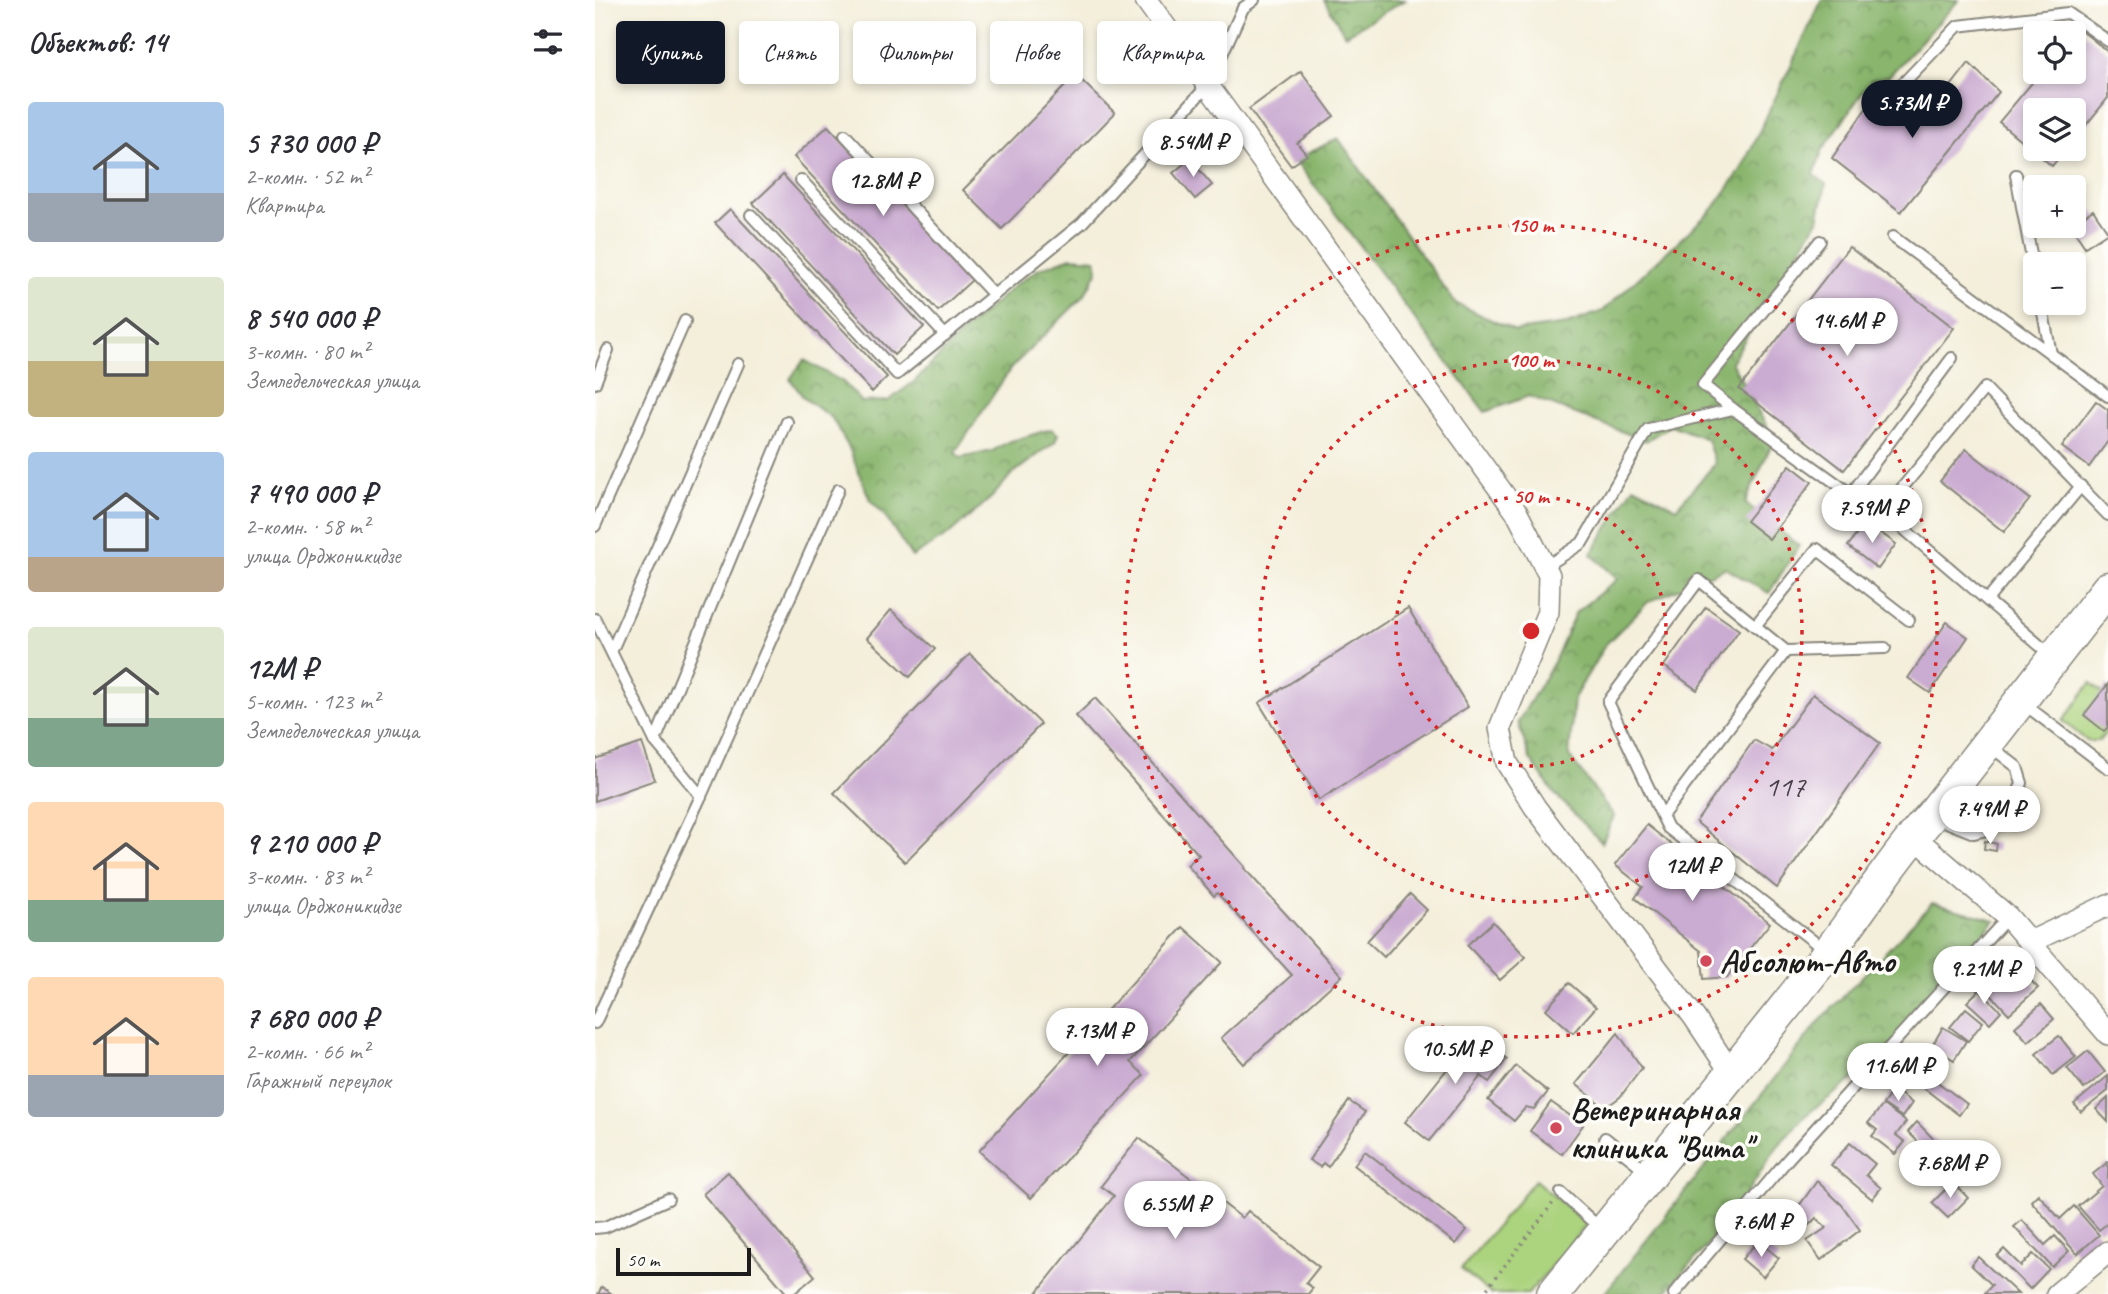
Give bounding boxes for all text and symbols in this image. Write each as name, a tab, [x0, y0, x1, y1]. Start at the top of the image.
chip: Купить	[616, 21, 725, 84]
chip: Снять	[739, 21, 839, 84]
chip: Фильтры	[853, 21, 976, 84]
chip: Новое	[990, 21, 1083, 84]
chip: Квартира	[1097, 21, 1227, 84]
map controls	[2023, 21, 2086, 315]
button: locate	[2023, 21, 2086, 84]
text: Объектов: 14	[28, 23, 167, 61]
icon: filters	[529, 23, 567, 61]
pin: 5.73M ₽	[1847, 80, 1977, 140]
text: 5.73M ₽	[1877, 88, 1947, 117]
button: layers	[2023, 98, 2086, 161]
pin: 8.54M ₽	[1128, 120, 1258, 179]
text: 5 730 000 ₽	[245, 124, 376, 162]
text: 8.54M ₽	[1158, 127, 1228, 156]
icon: home	[84, 130, 168, 214]
pin: 12.8M ₽	[818, 158, 948, 218]
text: 2-комн. · 52 m²	[245, 162, 369, 191]
text: 12.8M ₽	[848, 166, 918, 195]
button: +	[2023, 175, 2086, 238]
text: Квартира	[245, 191, 323, 220]
text: 150 m	[1508, 212, 1556, 238]
button: −	[2023, 252, 2086, 315]
pin: 14.6M ₽	[1782, 298, 1912, 358]
text: 8 540 000 ₽	[245, 299, 376, 337]
icon: home	[84, 305, 168, 389]
text: 14.6M ₽	[1812, 306, 1882, 335]
text: 3-комн. · 80 m²	[245, 337, 369, 366]
text: 100 m	[1508, 347, 1556, 373]
text: Земледельческая улица	[245, 366, 419, 395]
text: 7 490 000 ₽	[245, 474, 376, 512]
icon: home	[84, 480, 168, 564]
text: 50 m	[1513, 483, 1551, 509]
pin: 7.59M ₽	[1807, 486, 1937, 545]
text: 7.59M ₽	[1837, 493, 1907, 522]
text: 2-комн. · 58 m²	[245, 512, 369, 541]
text: улица Орджоникидзе	[245, 541, 400, 570]
centre of rings	[1519, 619, 1543, 643]
text: 12M ₽	[245, 649, 317, 687]
icon: home	[84, 655, 168, 739]
text: 5-комн. · 123 m²	[245, 687, 379, 716]
text: Земледельческая улица	[245, 716, 419, 745]
house number: 117	[1765, 767, 1807, 805]
pin: 7.49M ₽	[1925, 786, 2055, 846]
text: 7.49M ₽	[1955, 794, 2025, 823]
text: 9 210 000 ₽	[245, 824, 376, 862]
icon: home	[84, 830, 168, 914]
pin: 12M ₽	[1643, 844, 1741, 903]
text: 12M ₽	[1665, 851, 1719, 880]
text: 3-комн. · 83 m²	[245, 862, 369, 891]
text: улица Орджоникидзе	[245, 891, 400, 920]
place label: Абсолют-Авто	[1720, 940, 1896, 982]
pin: 9.21M ₽	[1919, 946, 2049, 1006]
marker: Абсолют-Авто	[1698, 953, 1714, 969]
text: 9.21M ₽	[1949, 954, 2019, 983]
text: 7 680 000 ₽	[245, 999, 377, 1037]
icon: home	[84, 1005, 168, 1089]
pin: 7.13M ₽	[1032, 1009, 1162, 1068]
text: 7.13M ₽	[1062, 1016, 1132, 1045]
pin: 10.5M ₽	[1390, 1026, 1520, 1086]
text: 10.5M ₽	[1420, 1034, 1490, 1063]
text: 2-комн. · 66 m²	[245, 1037, 369, 1066]
pin: 11.6M ₽	[1833, 1044, 1963, 1103]
text: 11.6M ₽	[1863, 1051, 1933, 1080]
text: Гаражный переулок	[245, 1066, 391, 1095]
place label: Ветеринарная клиника "Вита"	[1570, 1088, 1758, 1168]
marker: Ветеринарная клиника "Вита"	[1548, 1120, 1564, 1136]
pin: 7.68M ₽	[1885, 1140, 2015, 1200]
text: 7.68M ₽	[1915, 1148, 1985, 1177]
pin: 6.55M ₽	[1110, 1182, 1240, 1241]
text: 6.55M ₽	[1140, 1189, 1210, 1218]
pin: 7.6M ₽	[1704, 1200, 1818, 1259]
text: 7.6M ₽	[1731, 1207, 1791, 1236]
scale bar	[616, 1245, 751, 1277]
text: 50 m	[627, 1248, 659, 1272]

